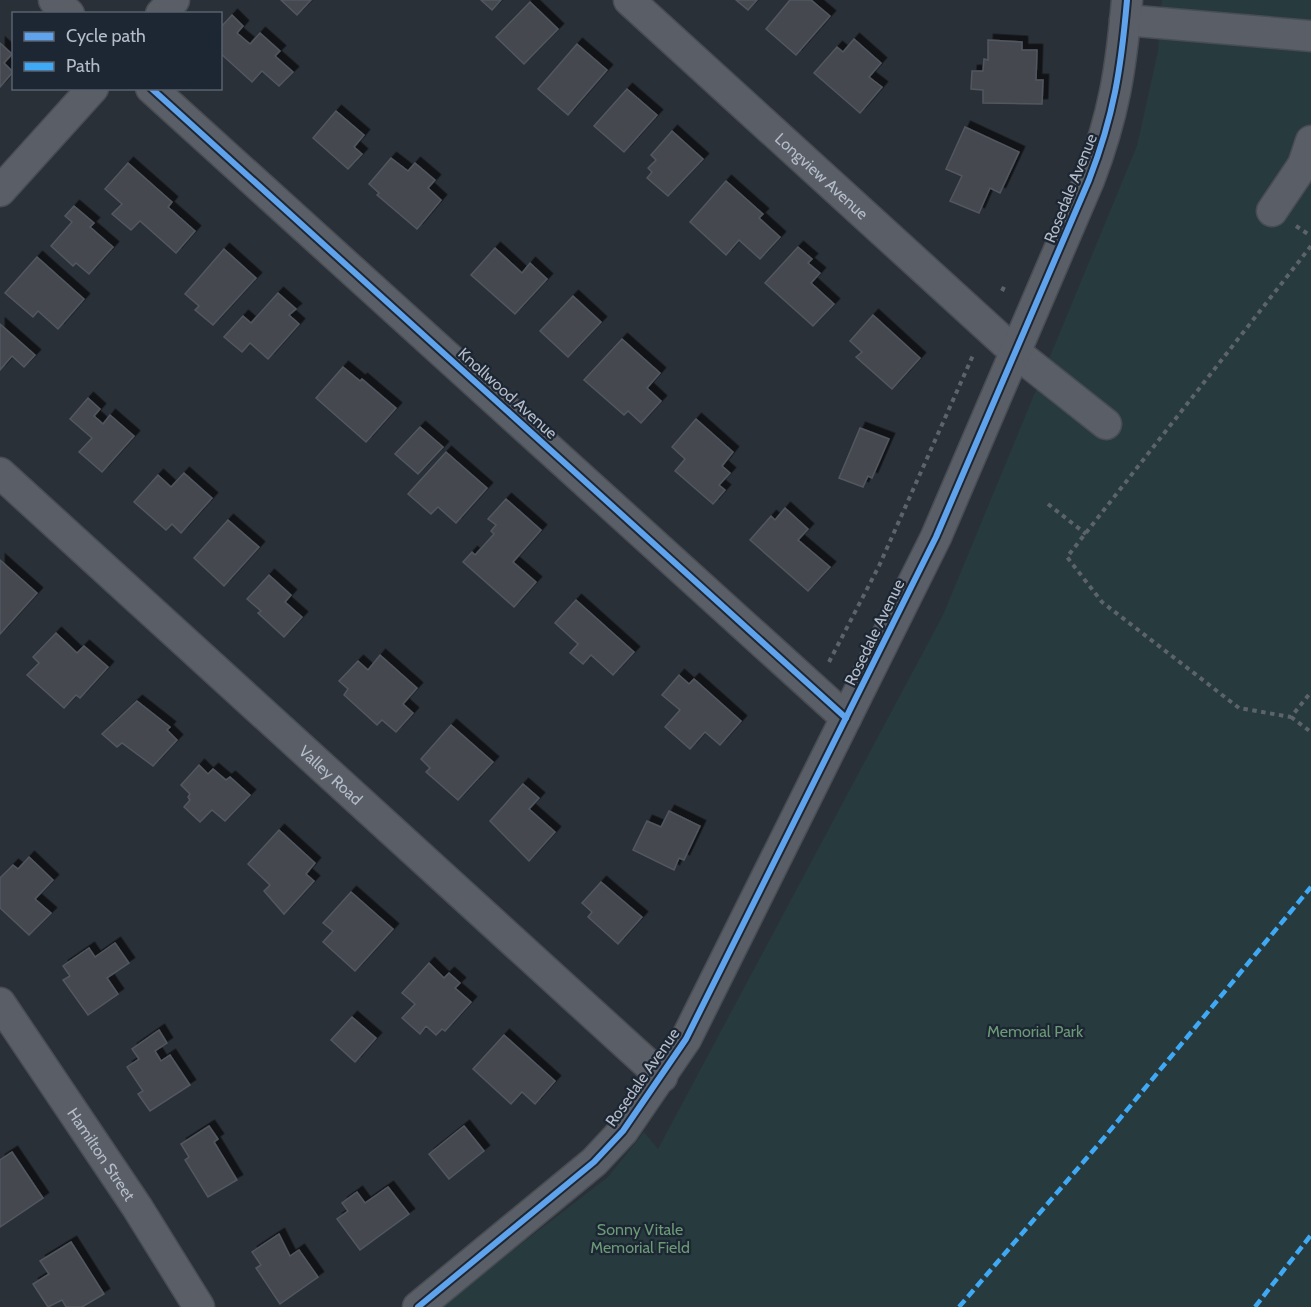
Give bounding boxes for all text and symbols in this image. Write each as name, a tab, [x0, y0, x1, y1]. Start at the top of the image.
legend	[12, 12, 222, 90]
text: Cycle path	[66, 25, 146, 47]
text: Path	[66, 55, 100, 77]
street label: Longview Avenue	[771, 129, 872, 223]
street label: Rosedale Avenue	[1040, 131, 1101, 245]
street label: Knollwood Avenue	[454, 344, 561, 443]
street label: Rosedale Avenue	[841, 576, 908, 688]
street label: Valley Road	[295, 742, 366, 809]
park label: Memorial Park	[987, 1022, 1084, 1041]
street label: Rosedale Avenue	[601, 1024, 683, 1130]
street label: Hamilton Street	[63, 1104, 139, 1205]
park label: Sonny Vitale Memorial Field	[590, 1220, 690, 1257]

